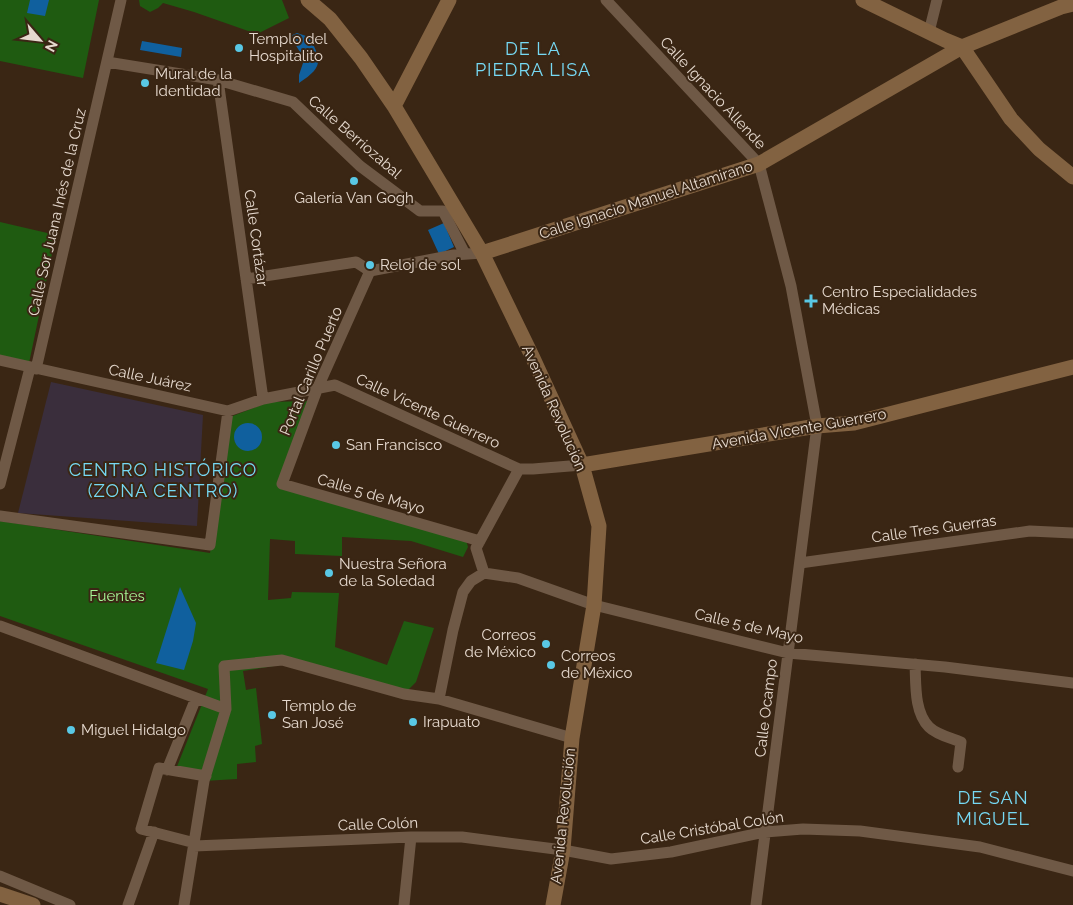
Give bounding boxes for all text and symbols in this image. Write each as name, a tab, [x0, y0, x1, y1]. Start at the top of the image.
north arrow	[15, 15, 65, 65]
place label: Templo del Hospitalito	[249, 30, 328, 65]
street label: Calle Ignacio Allende	[656, 33, 770, 153]
text: N	[42, 38, 61, 55]
district label: DE LA PIEDRA LISA	[475, 38, 591, 80]
marker: Templo del Hospitalito	[233, 42, 245, 54]
place label: Mural de la Identidad	[155, 65, 232, 100]
marker: Mural de la Identidad	[139, 77, 151, 89]
street label: Calle Berriozabal	[305, 92, 406, 183]
street label: Calle Sor Juana Inés de la Cruz	[24, 106, 90, 318]
street label: Calle Ignacio Manuel Altamirano	[537, 157, 755, 243]
marker: Galería Van Gogh	[348, 175, 360, 187]
street label: Calle Cortázar	[240, 188, 272, 288]
place label: Galería Van Gogh	[294, 189, 414, 207]
place label: Reloj de sol	[380, 256, 462, 274]
marker: Reloj de sol	[364, 259, 376, 271]
place label: Centro Especialidades Médicas	[822, 283, 977, 318]
marker: Centro Especialidades Médicas	[804, 294, 818, 308]
street label: Portal Carillo Puerto	[276, 304, 346, 438]
street label: Avenida Revolución	[518, 342, 590, 474]
street label: Calle Juárez	[107, 360, 193, 396]
street label: Calle Vicente Guerrero	[353, 370, 503, 452]
street label: Avenida Vicente Guerrero	[710, 405, 888, 453]
place label: San Francisco	[346, 436, 442, 454]
marker: San Francisco	[330, 439, 342, 451]
district label: CENTRO HISTÓRICO (ZONA CENTRO)	[69, 458, 257, 501]
street label: Calle 5 de Mayo	[315, 470, 427, 518]
street label: Calle Tres Guerras	[870, 511, 998, 547]
place label: Nuestra Señora de la Soledad	[339, 555, 447, 590]
marker: Nuestra Señora de la Soledad	[323, 567, 335, 579]
park label: Fuentes	[89, 587, 145, 605]
street label: Calle 5 de Mayo	[693, 605, 805, 647]
place label: Correos de México	[465, 626, 536, 661]
marker: Correos de México	[540, 638, 552, 650]
place label: Correos de Mêxico	[561, 647, 632, 682]
street label: Calle Ocampo	[751, 658, 781, 758]
marker: Correos de Mêxico	[545, 659, 557, 671]
place label: Templo de San José	[282, 697, 356, 732]
marker: Templo de San José	[266, 709, 278, 721]
place label: Irapuato	[423, 713, 480, 731]
marker: Irapuato	[407, 716, 419, 728]
place label: Miguel Hidalgo	[81, 721, 186, 739]
marker: Miguel Hidalgo	[65, 724, 77, 736]
street label: Avenida Revolución	[547, 747, 579, 885]
district label: DE SAN MIGUEL	[956, 787, 1030, 829]
street label: Calle Cristóbal Colón	[639, 808, 785, 848]
street label: Calle Colón	[338, 814, 418, 834]

